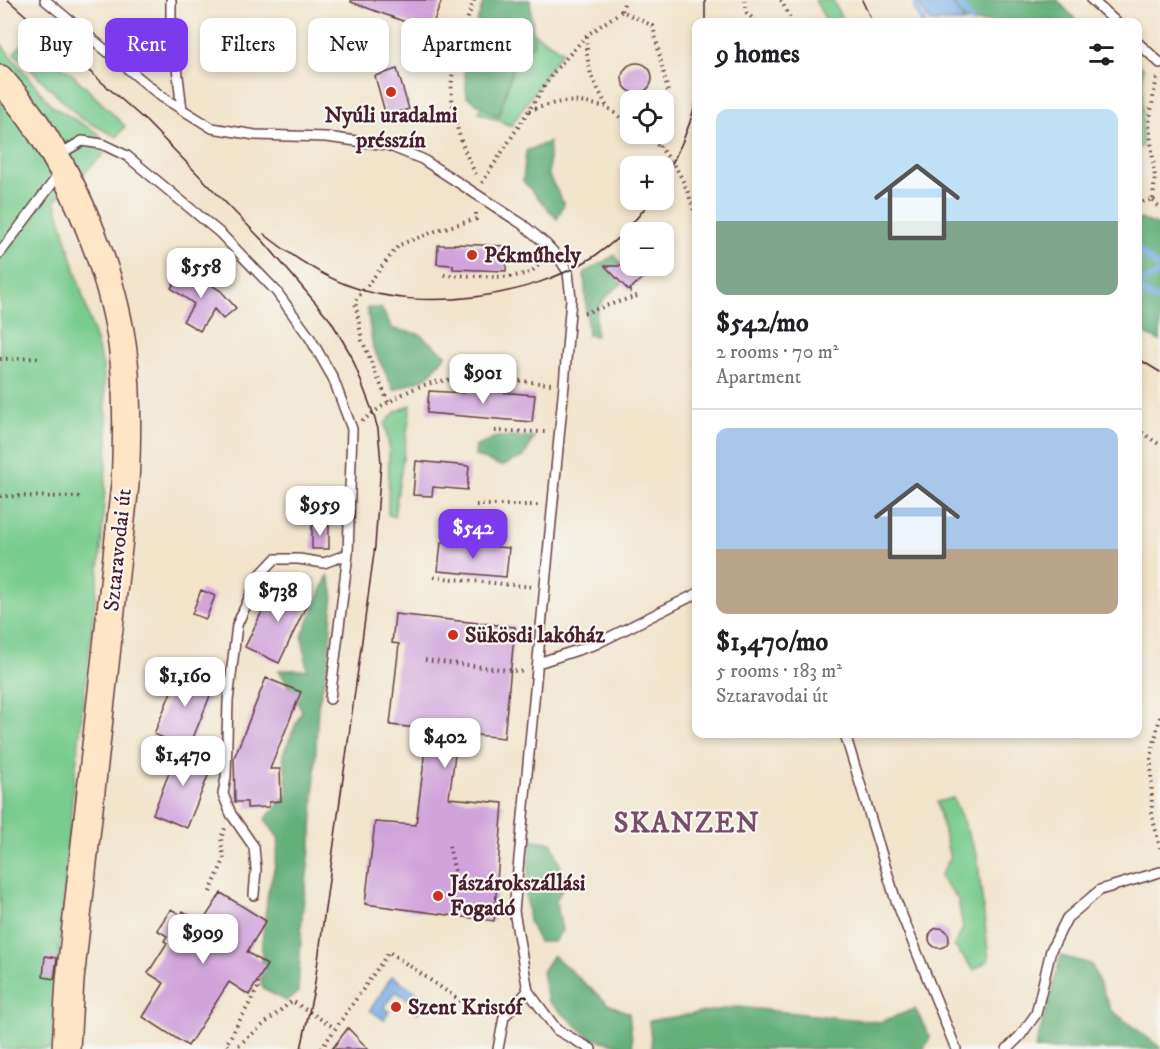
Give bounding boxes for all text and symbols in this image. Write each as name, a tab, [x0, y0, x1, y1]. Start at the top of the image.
chip: Buy	[18, 18, 93, 72]
chip: Rent	[105, 18, 188, 72]
chip: Filters	[200, 18, 296, 72]
chip: New	[308, 18, 389, 72]
chip: Apartment	[401, 18, 533, 72]
text: 9 homes	[716, 38, 800, 71]
icon: filters	[1085, 38, 1118, 71]
marker: Nyúli uradalmi présszín	[384, 85, 398, 99]
map controls	[620, 90, 674, 276]
button: locate	[620, 90, 674, 144]
place label: Nyúli uradalmi présszín	[325, 102, 458, 154]
icon: home	[863, 148, 971, 256]
button: +	[620, 156, 674, 210]
button: −	[620, 222, 674, 276]
place label: Pékműhely	[484, 242, 581, 269]
pin: $558	[165, 248, 237, 299]
marker: Pékműhely	[465, 248, 479, 262]
text: $558	[181, 255, 221, 280]
text: $542/mo	[716, 307, 809, 340]
text: 2 rooms · 70 m²	[716, 340, 839, 365]
pin: $901	[447, 354, 519, 405]
text: $901	[464, 361, 502, 386]
text: Apartment	[716, 365, 801, 390]
icon: home	[863, 467, 971, 575]
pin: $959	[284, 486, 356, 537]
street label: Sztaravodai út	[98, 487, 138, 613]
text: $959	[300, 493, 340, 518]
pin: $542	[437, 509, 509, 560]
text: $542	[452, 516, 494, 541]
pin: $738	[242, 572, 314, 623]
text: $738	[259, 579, 297, 604]
place label: Sükösdi lakóház	[465, 622, 605, 649]
text: $1,470/mo	[716, 626, 828, 659]
marker: Sükösdi lakóház	[446, 628, 460, 642]
pin: $1,160	[136, 657, 234, 708]
text: 5 rooms · 183 m²	[716, 659, 842, 684]
text: $1,160	[159, 664, 211, 689]
text: Sztaravodai út	[716, 684, 828, 709]
pin: $402	[409, 718, 481, 769]
text: $402	[423, 725, 467, 750]
pin: $1,470	[134, 736, 232, 787]
text: $1,470	[155, 743, 211, 768]
district label: SKANZEN	[614, 806, 760, 841]
place label: Jászárokszállási Fogadó	[447, 870, 586, 922]
marker: Jászárokszállási Fogadó	[431, 889, 445, 903]
pin: $909	[167, 914, 239, 965]
text: $909	[182, 921, 224, 946]
place label: Szent Kristóf	[408, 994, 527, 1021]
marker: Szent Kristóf	[389, 1000, 403, 1014]

